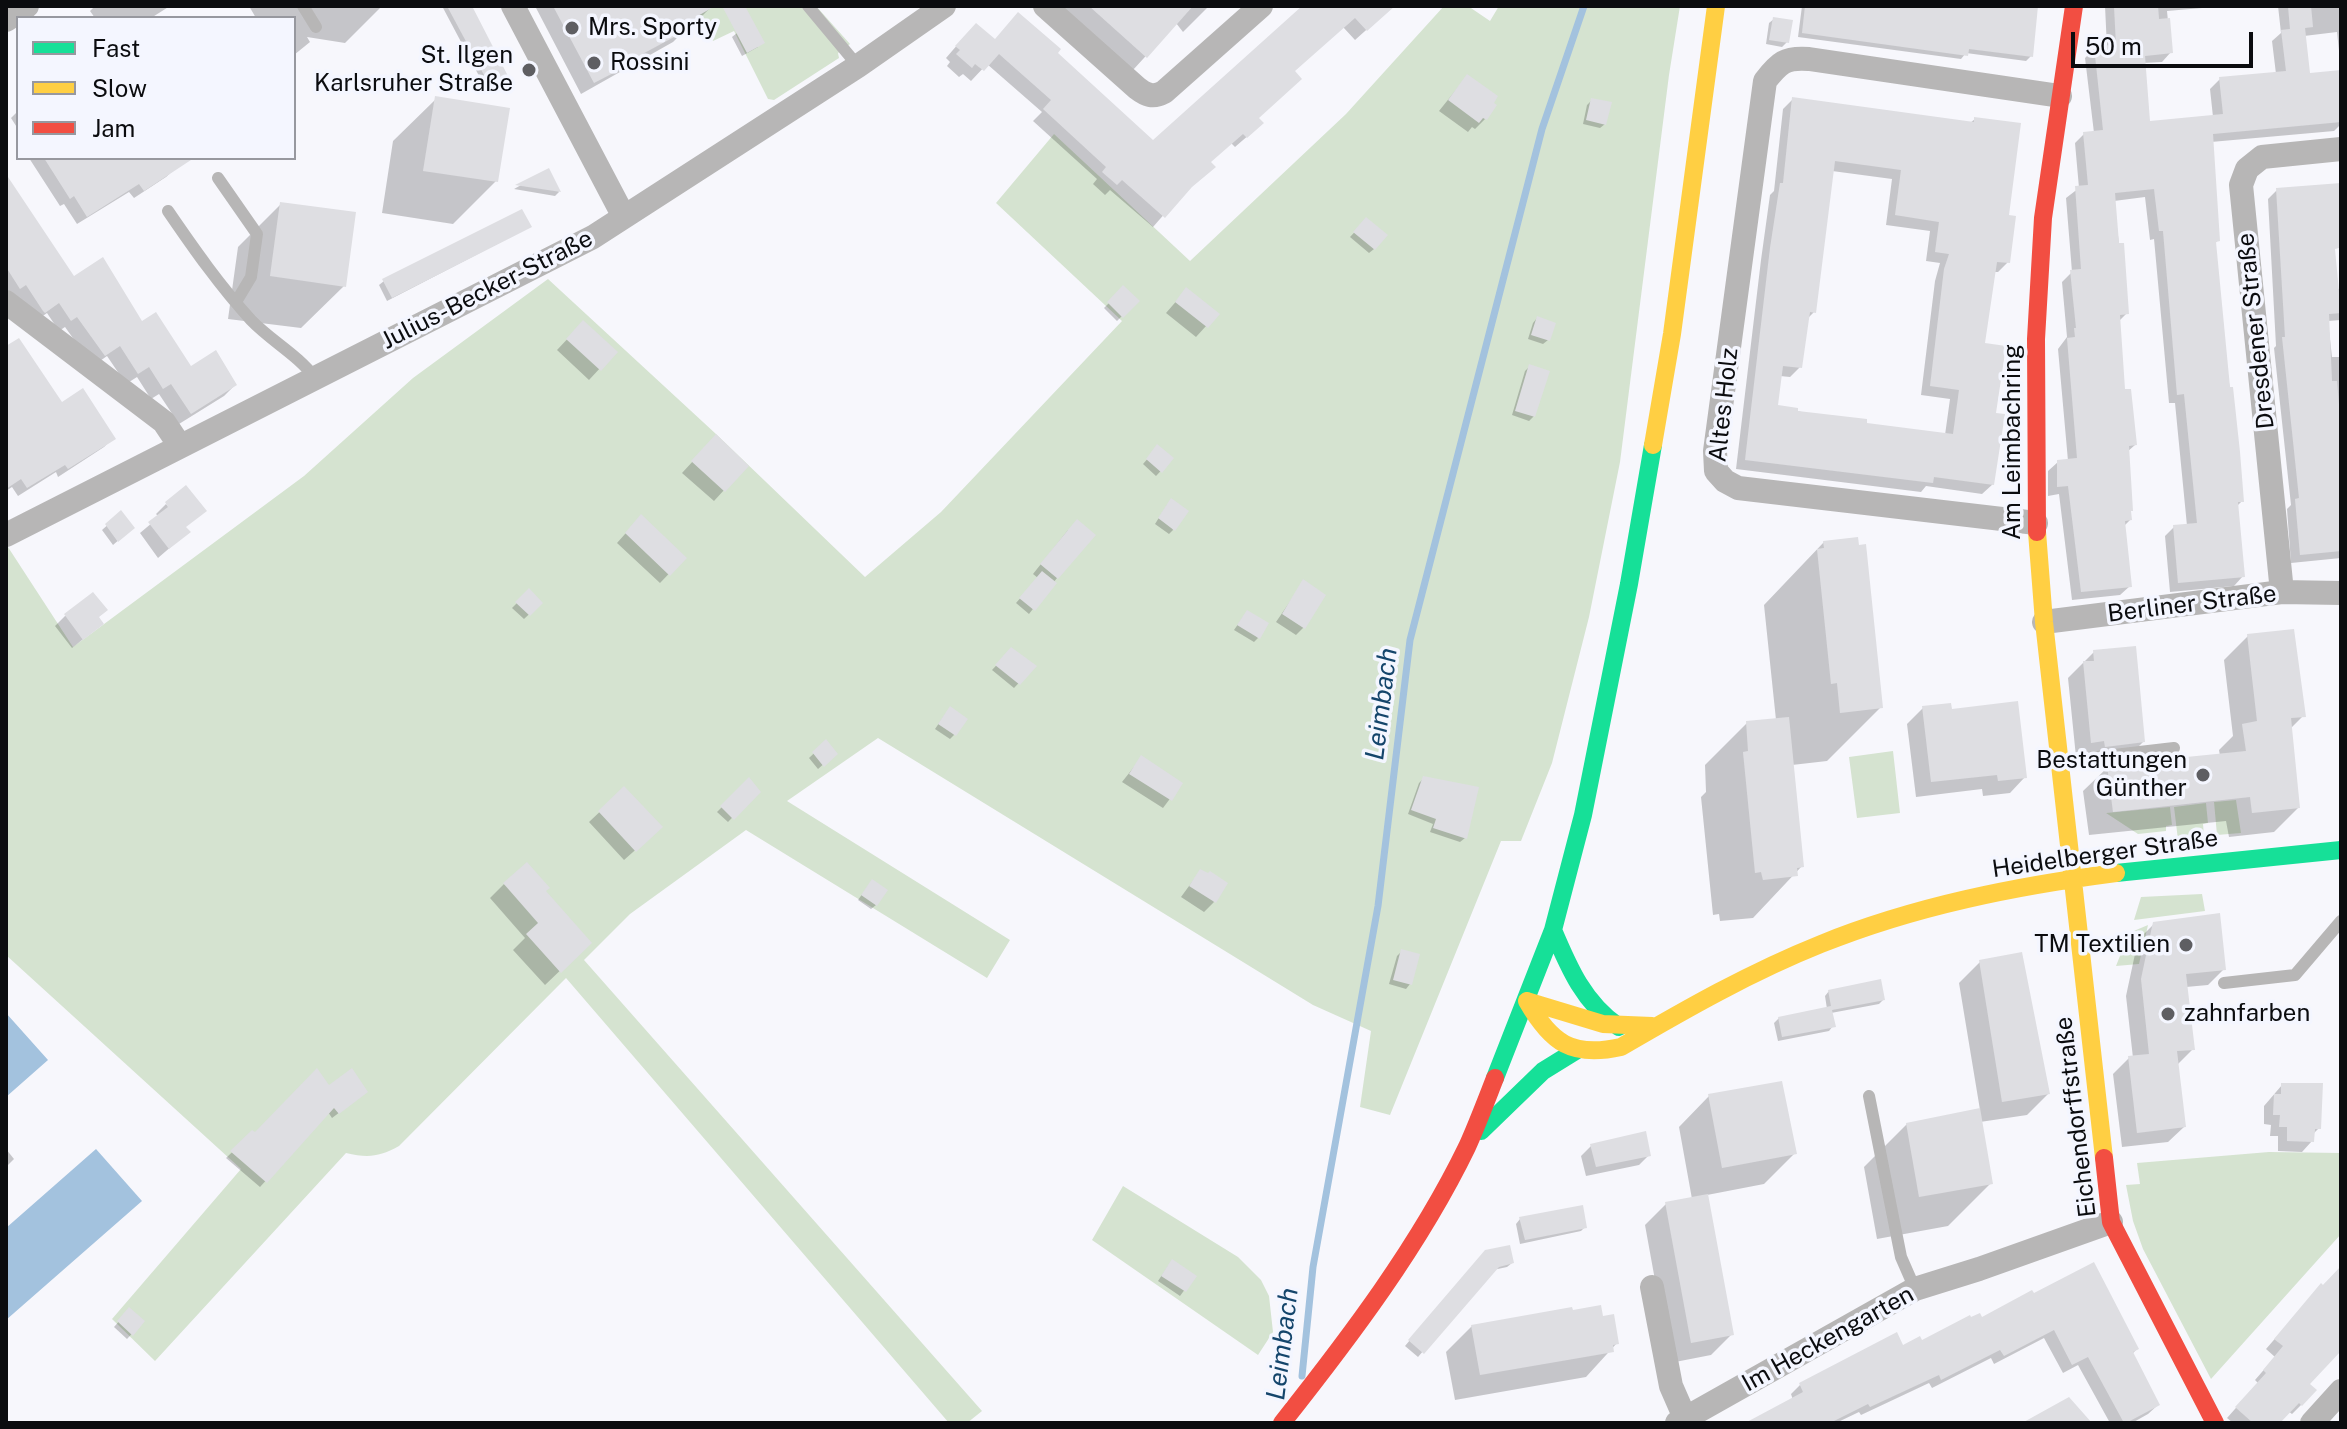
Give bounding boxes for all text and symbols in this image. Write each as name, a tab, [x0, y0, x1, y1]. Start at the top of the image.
place label: Mrs. Sporty	[588, 14, 717, 42]
legend	[16, 16, 296, 160]
scale bar	[2075, 16, 2257, 66]
marker: Mrs. Sporty	[563, 19, 581, 37]
text: 50 m	[2085, 32, 2142, 60]
text: Fast	[92, 34, 140, 62]
place label: St. Ilgen Karlsruher Straße	[314, 42, 513, 98]
place label: Rossini	[610, 49, 689, 77]
marker: Rossini	[585, 54, 603, 72]
marker: St. Ilgen Karlsruher Straße	[520, 61, 538, 79]
text: Slow	[92, 74, 147, 102]
text: Jam	[92, 114, 135, 142]
street label: Julius-Becker-Straße	[377, 224, 597, 356]
street label: Dresdener Straße	[2231, 232, 2281, 430]
street label: Am Leimbachring	[1999, 344, 2027, 540]
street label: Altes Holz	[1704, 346, 1744, 464]
street label: Berliner Straße	[2106, 579, 2278, 629]
water label: Leimbach	[1360, 646, 1404, 762]
place label: Bestattungen Günther	[2036, 747, 2187, 803]
marker: Bestattungen Günther	[2194, 766, 2212, 784]
street label: Heidelberger Straße	[1990, 824, 2220, 884]
place label: TM Textilien	[2034, 931, 2170, 959]
marker: TM Textilien	[2177, 936, 2195, 954]
place label: zahnfarben	[2184, 1000, 2310, 1028]
marker: zahnfarben	[2159, 1005, 2177, 1023]
street label: Eichendorffstraße	[2049, 1015, 2103, 1219]
street label: Im Heckengarten	[1737, 1280, 1919, 1398]
water label: Leimbach	[1261, 1286, 1305, 1402]

